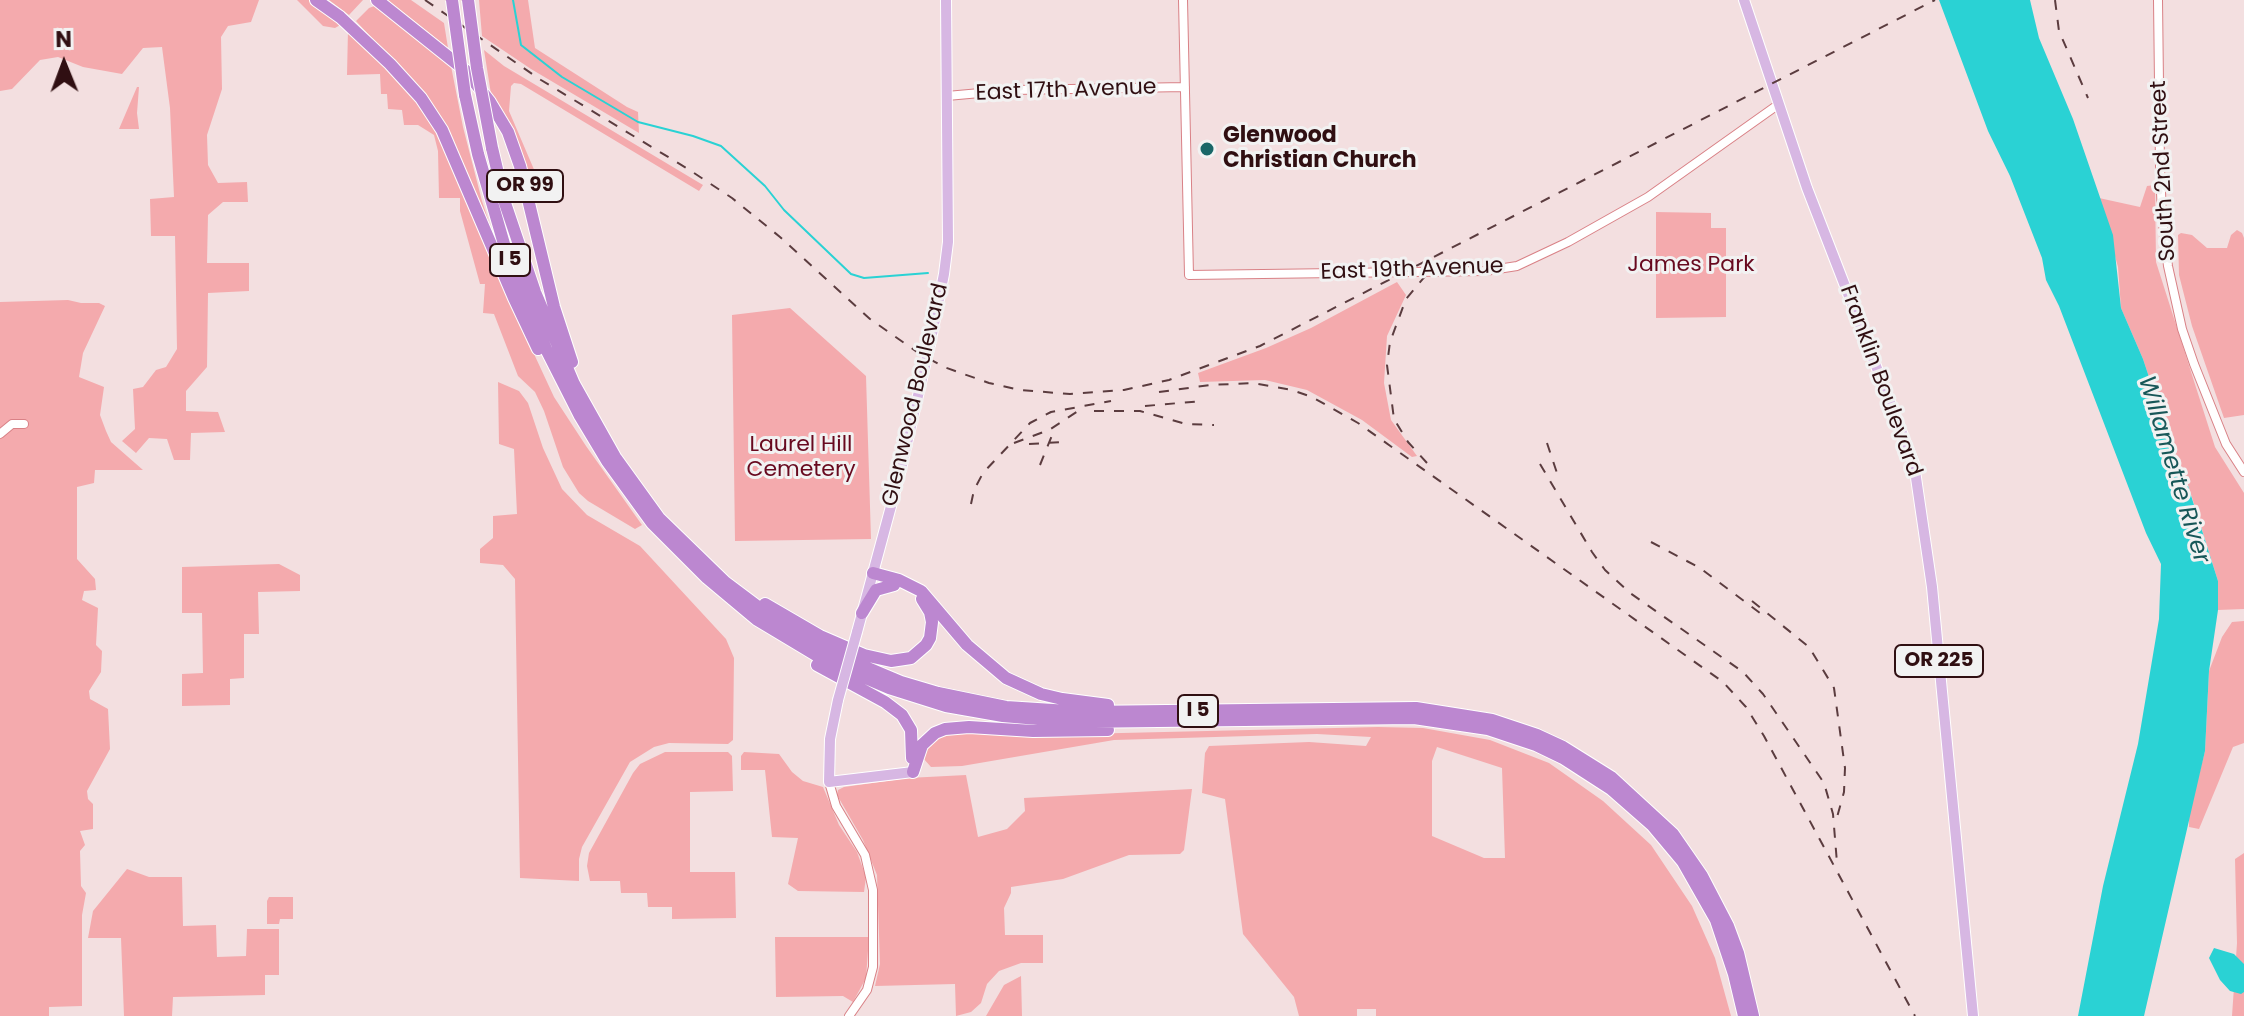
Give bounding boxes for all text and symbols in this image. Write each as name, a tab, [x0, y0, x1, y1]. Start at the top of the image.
north arrow	[24, 24, 104, 104]
text: N	[55, 24, 72, 55]
street label: East 17th Avenue	[975, 75, 1157, 107]
street label: South 2nd Street	[2146, 80, 2182, 262]
place label: Glenwood Christian Church	[1223, 123, 1417, 174]
marker: Glenwood Christian Church	[1198, 140, 1216, 158]
road number: OR 99	[487, 170, 563, 202]
road number: I 5	[490, 244, 530, 276]
park label: James Park	[1627, 252, 1755, 278]
street label: East 19th Avenue	[1320, 254, 1504, 286]
street label: Glenwood Boulevard	[877, 281, 955, 509]
street label: Franklin Boulevard	[1833, 282, 1927, 480]
water label: Willamette River	[2131, 373, 2215, 567]
park label: Laurel Hill Cemetery	[746, 432, 856, 484]
road number: OR 225	[1895, 645, 1983, 677]
road number: I 5	[1178, 695, 1218, 727]

